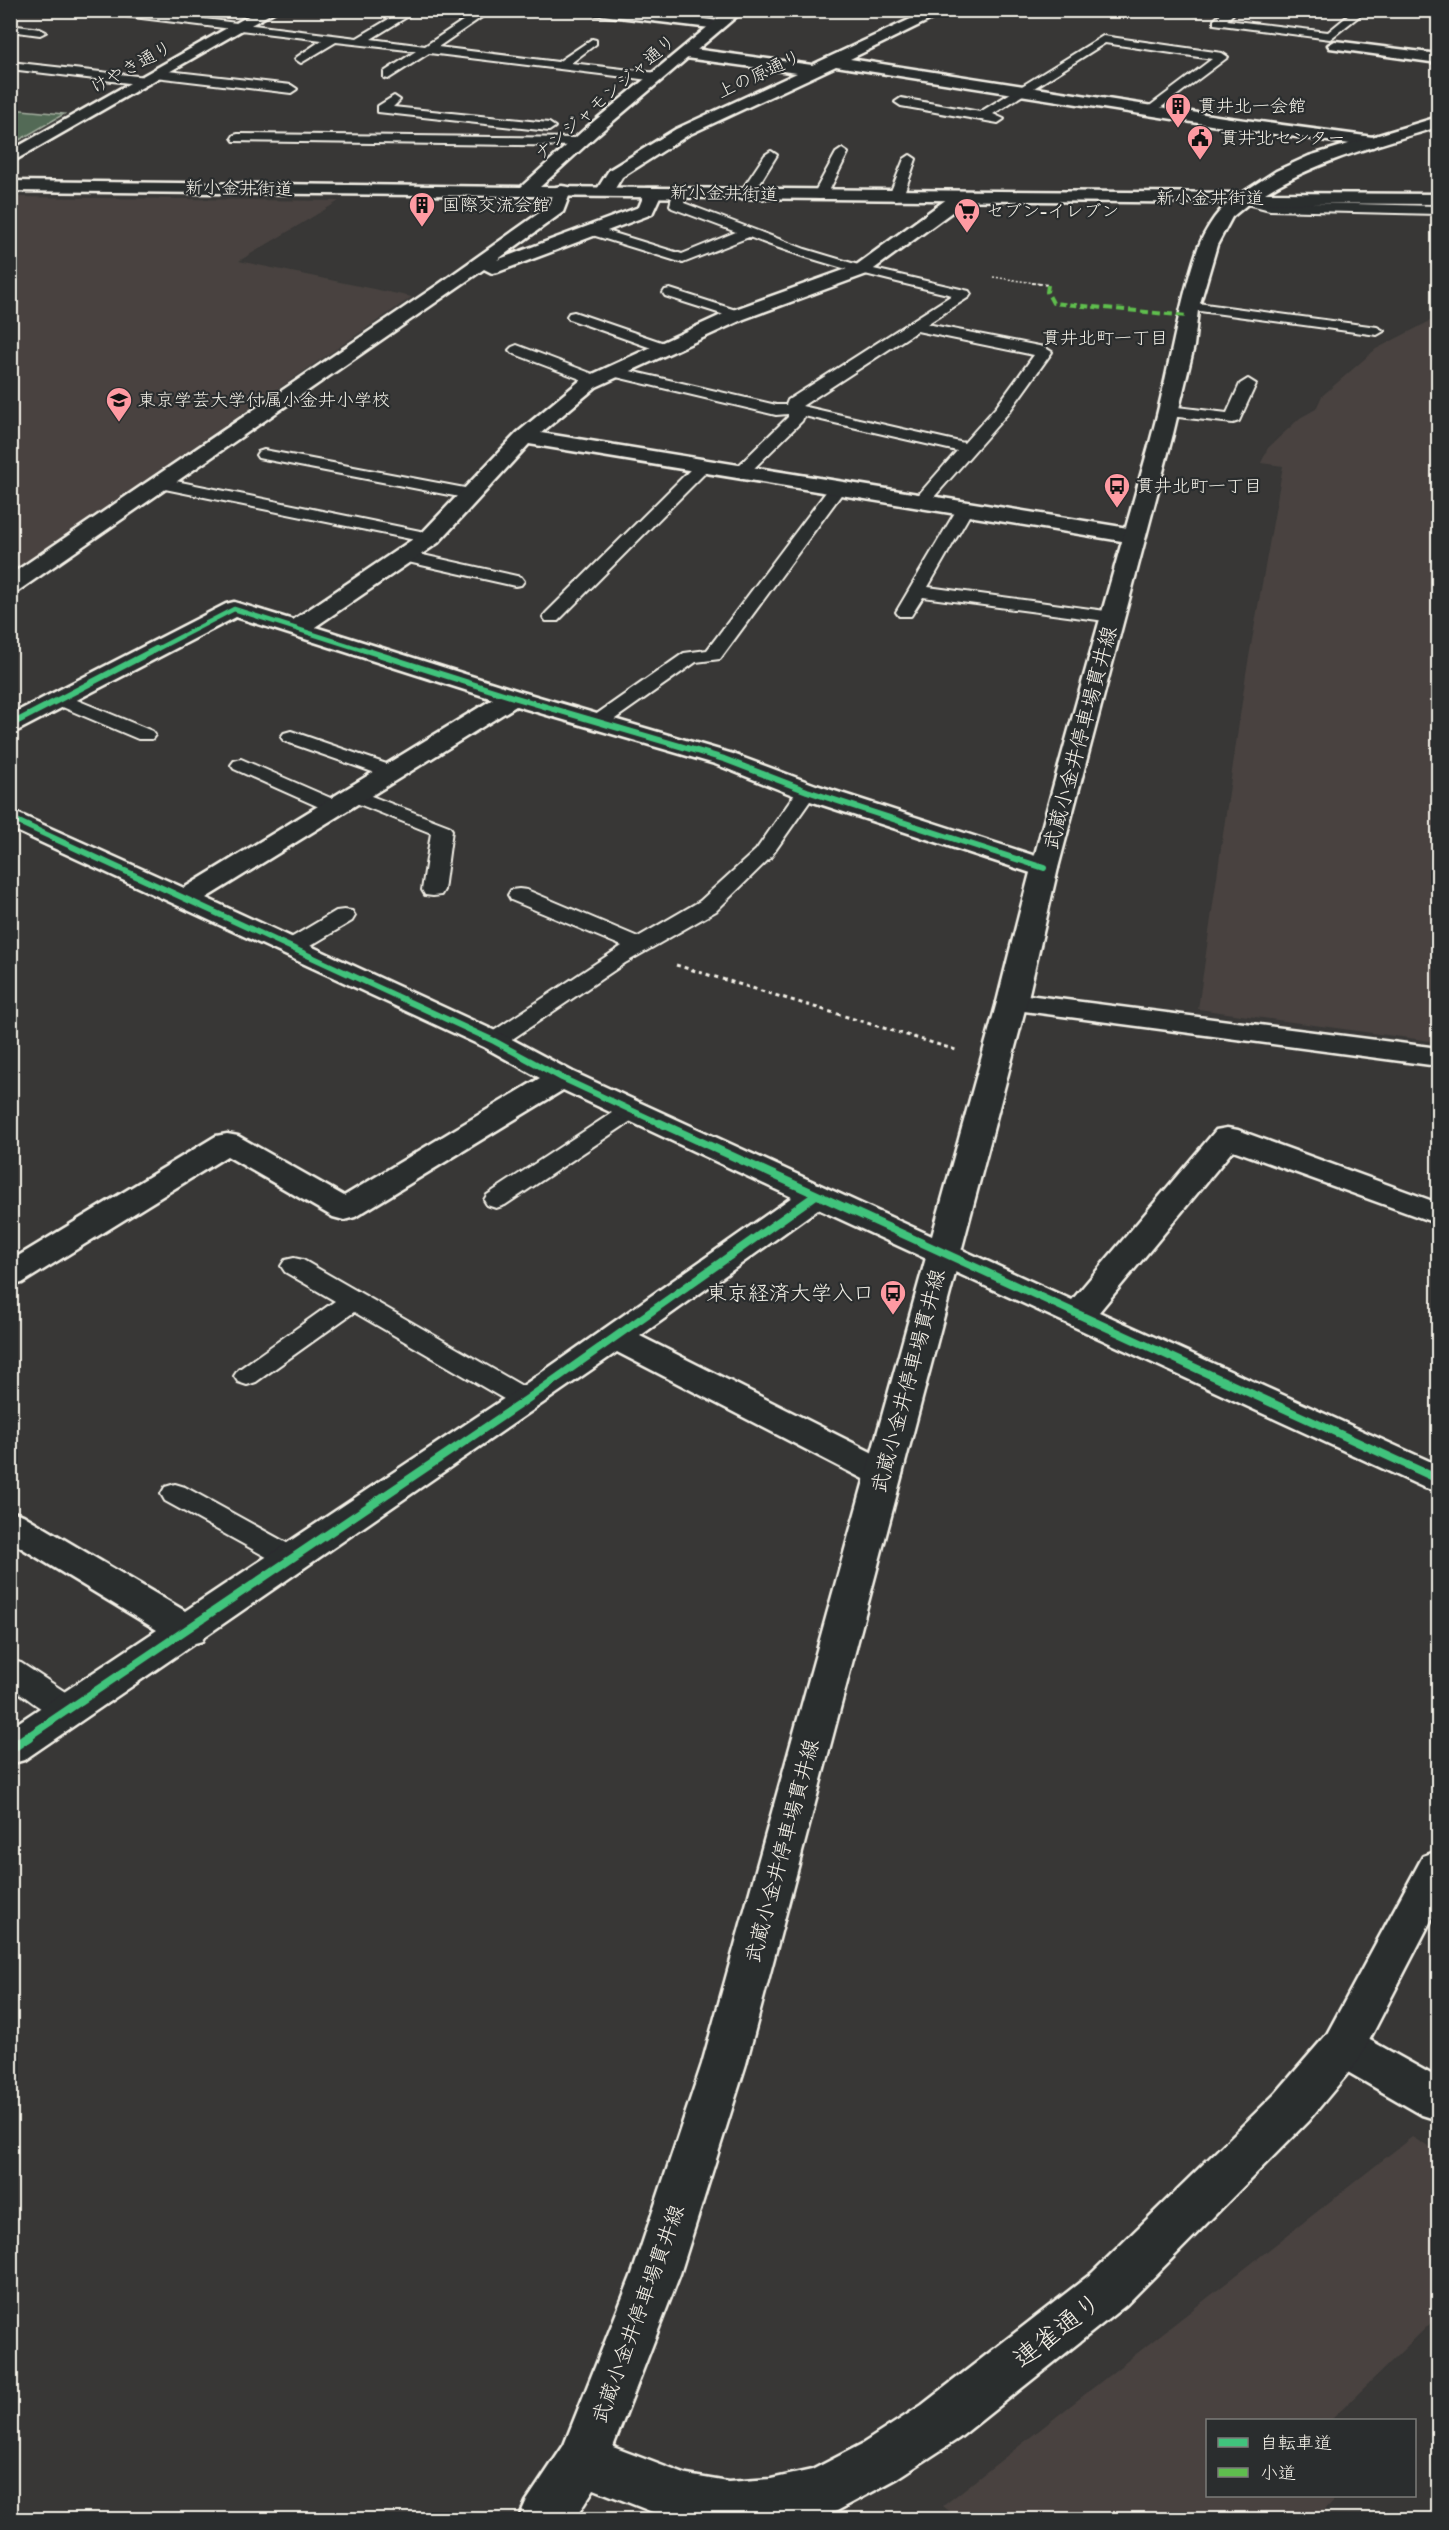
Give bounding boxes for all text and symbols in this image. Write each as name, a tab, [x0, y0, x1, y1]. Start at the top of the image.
street label: ナンジャモンジャ通り	[530, 30, 680, 164]
street label: けやき通り	[86, 36, 176, 98]
street label: 上の原通り	[714, 45, 804, 103]
building icon: 貫井北一会館	[1163, 91, 1193, 129]
place label: 貫井北一会館	[1198, 95, 1306, 117]
public building icon: 貫井北センター	[1185, 123, 1215, 161]
place label: 貫井北センター	[1220, 127, 1345, 149]
street label: 新小金井街道	[185, 176, 293, 200]
street label: 新小金井街道	[670, 181, 778, 205]
street label: 新小金井街道	[1156, 187, 1264, 209]
building icon: 国際交流会館	[407, 190, 437, 228]
place label: 国際交流会館	[442, 194, 550, 216]
supermarket icon: セブン-イレブン	[952, 196, 982, 234]
place label: セブン-イレブン	[986, 200, 1119, 222]
district label: 貫井北町一丁目	[1042, 327, 1168, 349]
school or university icon: 東京学芸大学付属小金井小学校	[104, 385, 134, 423]
place label: 東京学芸大学付属小金井小学校	[138, 389, 390, 411]
bus stop icon: 貫井北町一丁目	[1102, 471, 1132, 509]
place label: 貫井北町一丁目	[1136, 475, 1262, 497]
street label: 武蔵小金井停車場貫井線	[1038, 623, 1121, 853]
street label: 武蔵小金井停車場貫井線	[866, 1266, 949, 1496]
bus stop icon: 東京経済大学入口	[878, 1278, 908, 1316]
place label: 東京経済大学入口	[706, 1280, 874, 1305]
street label: 武蔵小金井停車場貫井線	[740, 1736, 823, 1966]
street label: 武蔵小金井停車場貫井線	[586, 2201, 689, 2427]
street label: 連雀通り	[1006, 2285, 1108, 2375]
legend	[1206, 2419, 1416, 2497]
text: 自転車道	[1260, 2432, 1332, 2454]
text: 小道	[1260, 2462, 1296, 2484]

